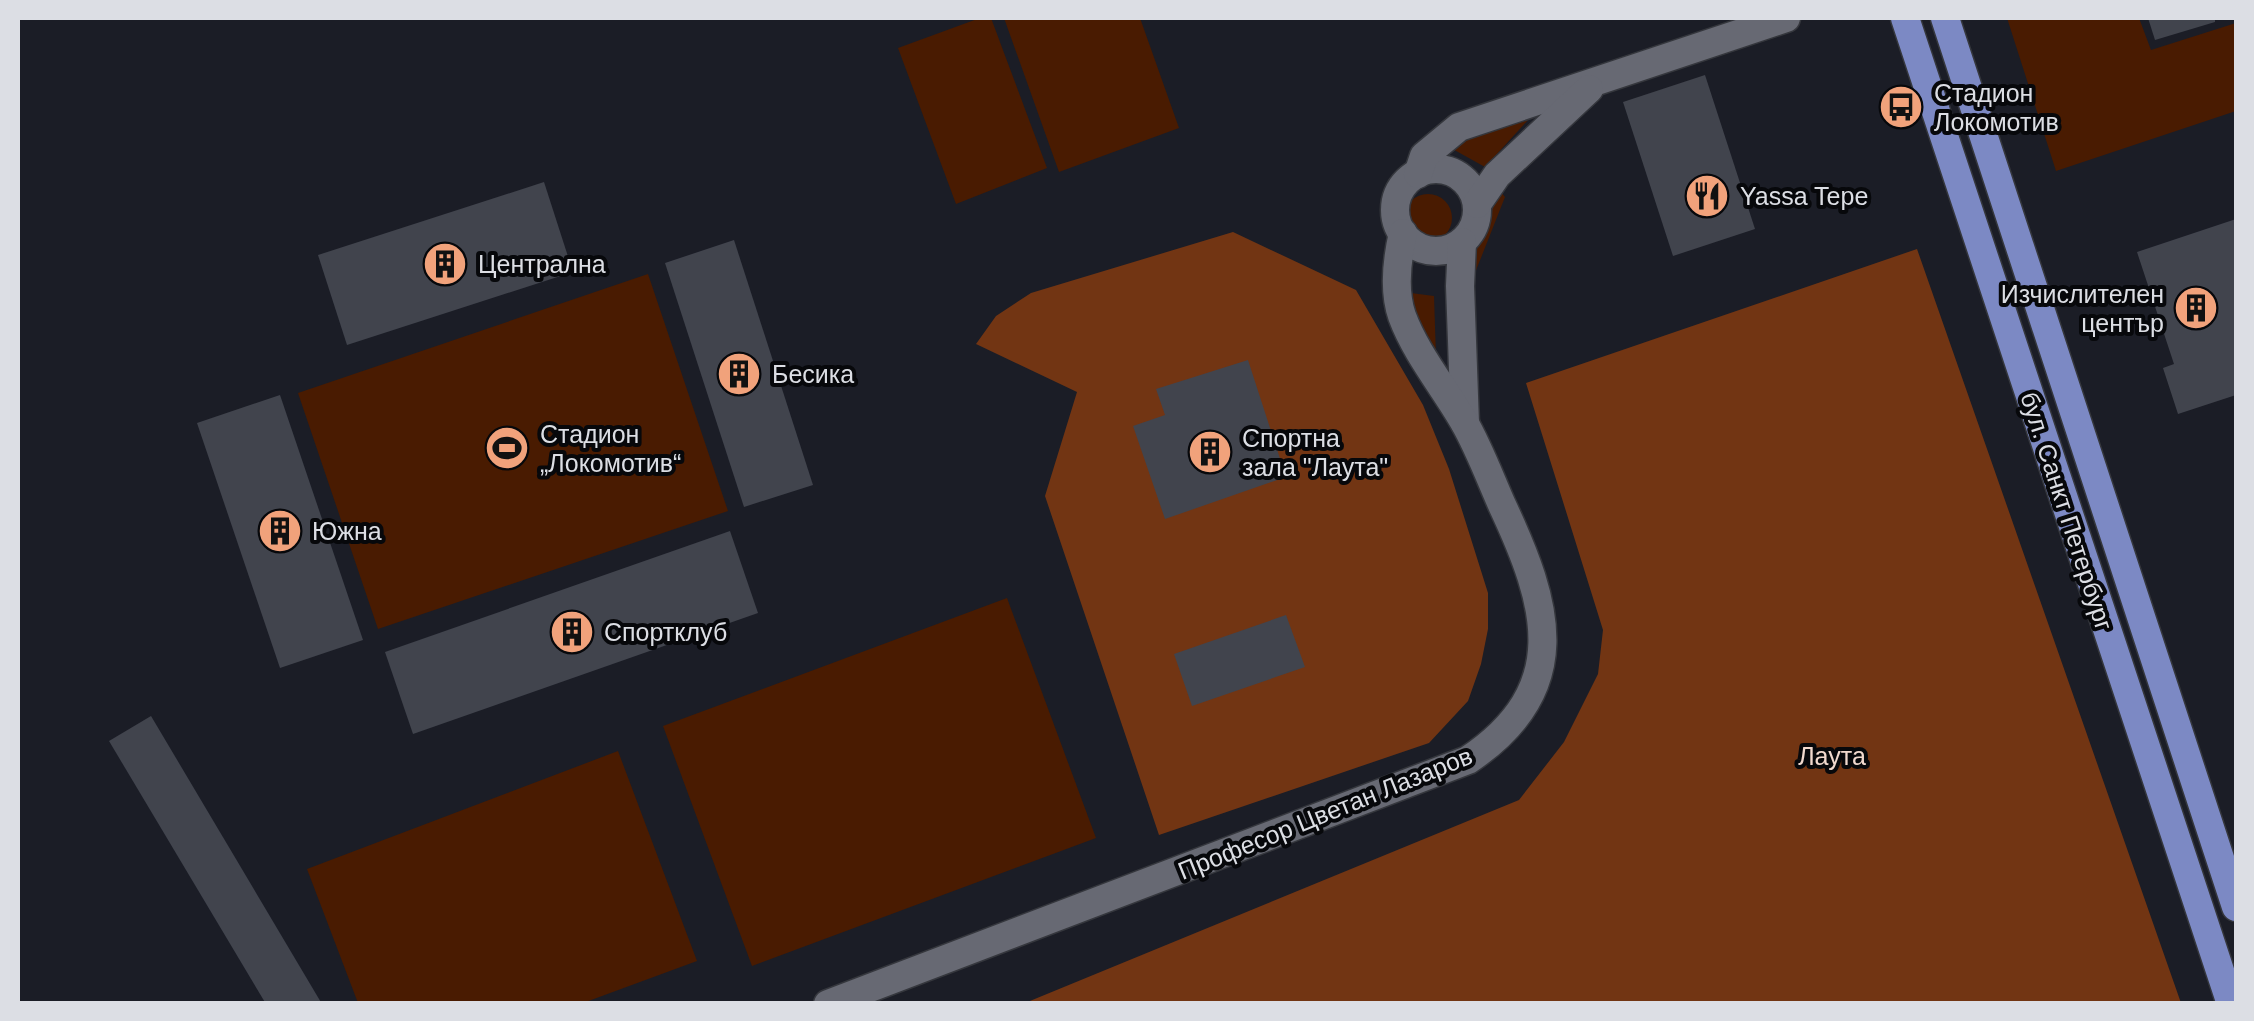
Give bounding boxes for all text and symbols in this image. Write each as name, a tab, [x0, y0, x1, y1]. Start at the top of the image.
place label: Стадион Локомотив	[1934, 79, 2059, 136]
bus stop icon: Стадион Локомотив	[1878, 84, 1924, 130]
restaurant icon: Yassa Tepe	[1684, 173, 1730, 219]
place label: Yassa Tepe	[1740, 182, 1868, 210]
building icon: Централна	[422, 241, 468, 287]
place label: Централна	[478, 250, 606, 278]
place label: Изчислителен център	[2001, 280, 2164, 337]
building icon: Изчислителен център	[2173, 285, 2219, 331]
building icon: Бесика	[716, 351, 762, 397]
place label: Бесика	[772, 360, 854, 388]
street label: бул. Санкт Петербург	[2015, 388, 2119, 634]
place label: Стадион „Локомотив“	[540, 420, 681, 477]
place label: Спортна зала "Лаута"	[1242, 424, 1388, 481]
sports icon: Стадион „Локомотив“	[484, 425, 530, 471]
building icon: Спортна зала "Лаута"	[1187, 429, 1233, 475]
building icon: Южна	[257, 508, 303, 554]
place label: Южна	[312, 517, 382, 545]
building icon: Спортклуб	[549, 609, 595, 655]
place label: Спортклуб	[604, 618, 727, 646]
street label: Професор Цветан Лазаров	[1174, 741, 1476, 885]
park label: Лаута	[1798, 742, 1866, 770]

